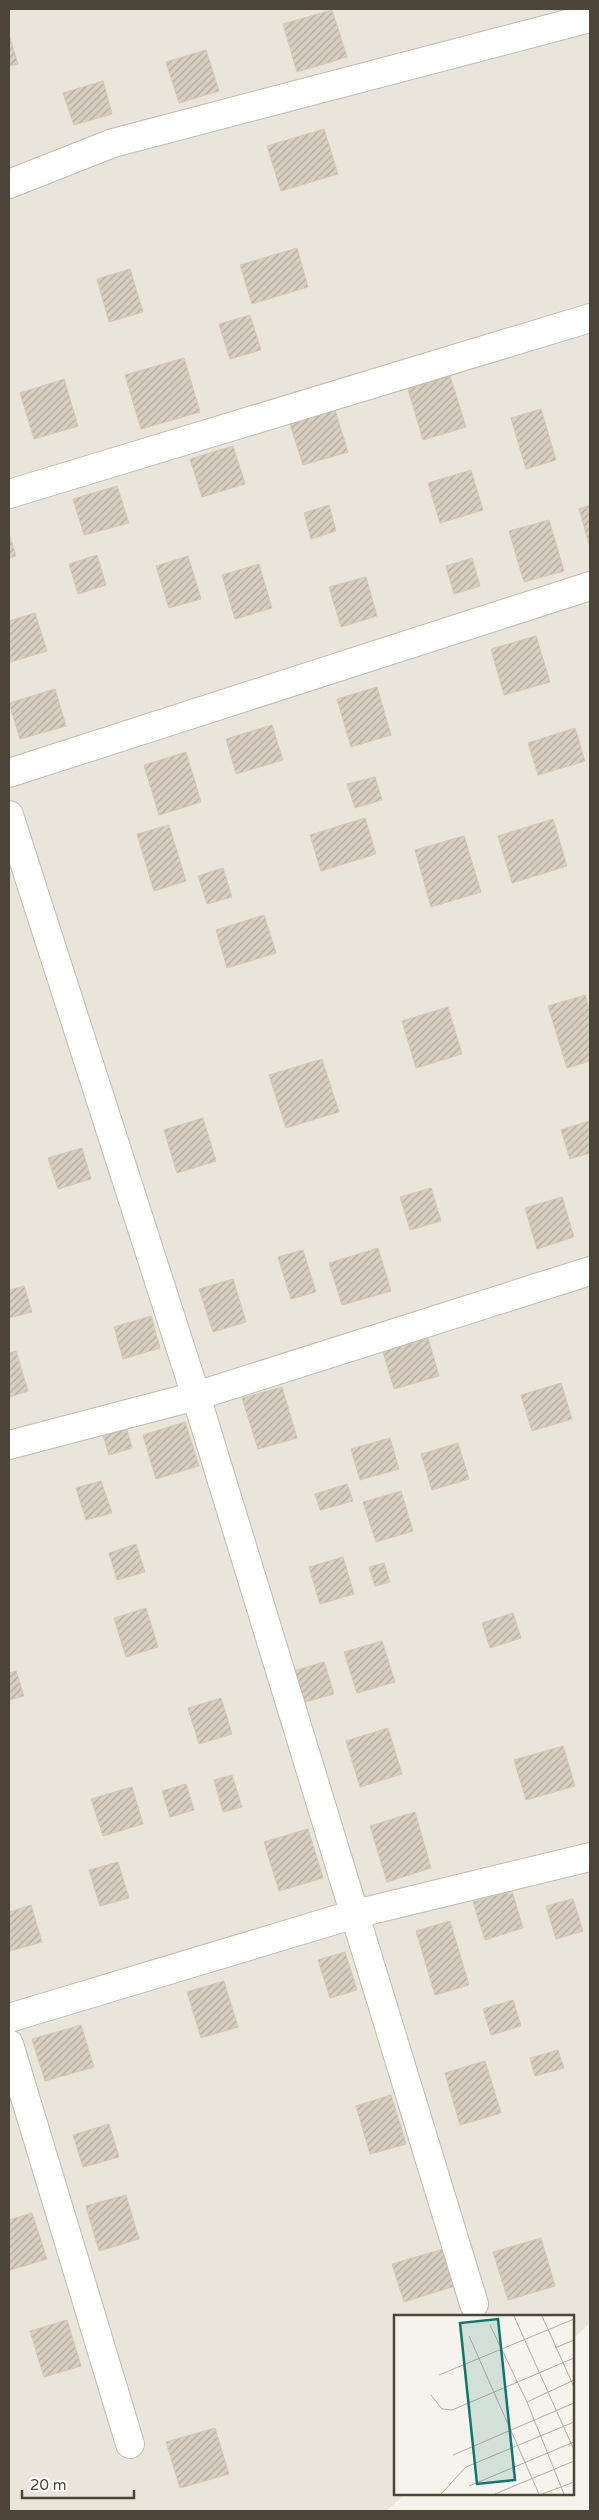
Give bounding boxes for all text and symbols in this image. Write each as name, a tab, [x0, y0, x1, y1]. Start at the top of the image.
inset map	[394, 2315, 574, 2495]
scale bar	[22, 2468, 135, 2500]
text: 20 m	[30, 2476, 67, 2494]

